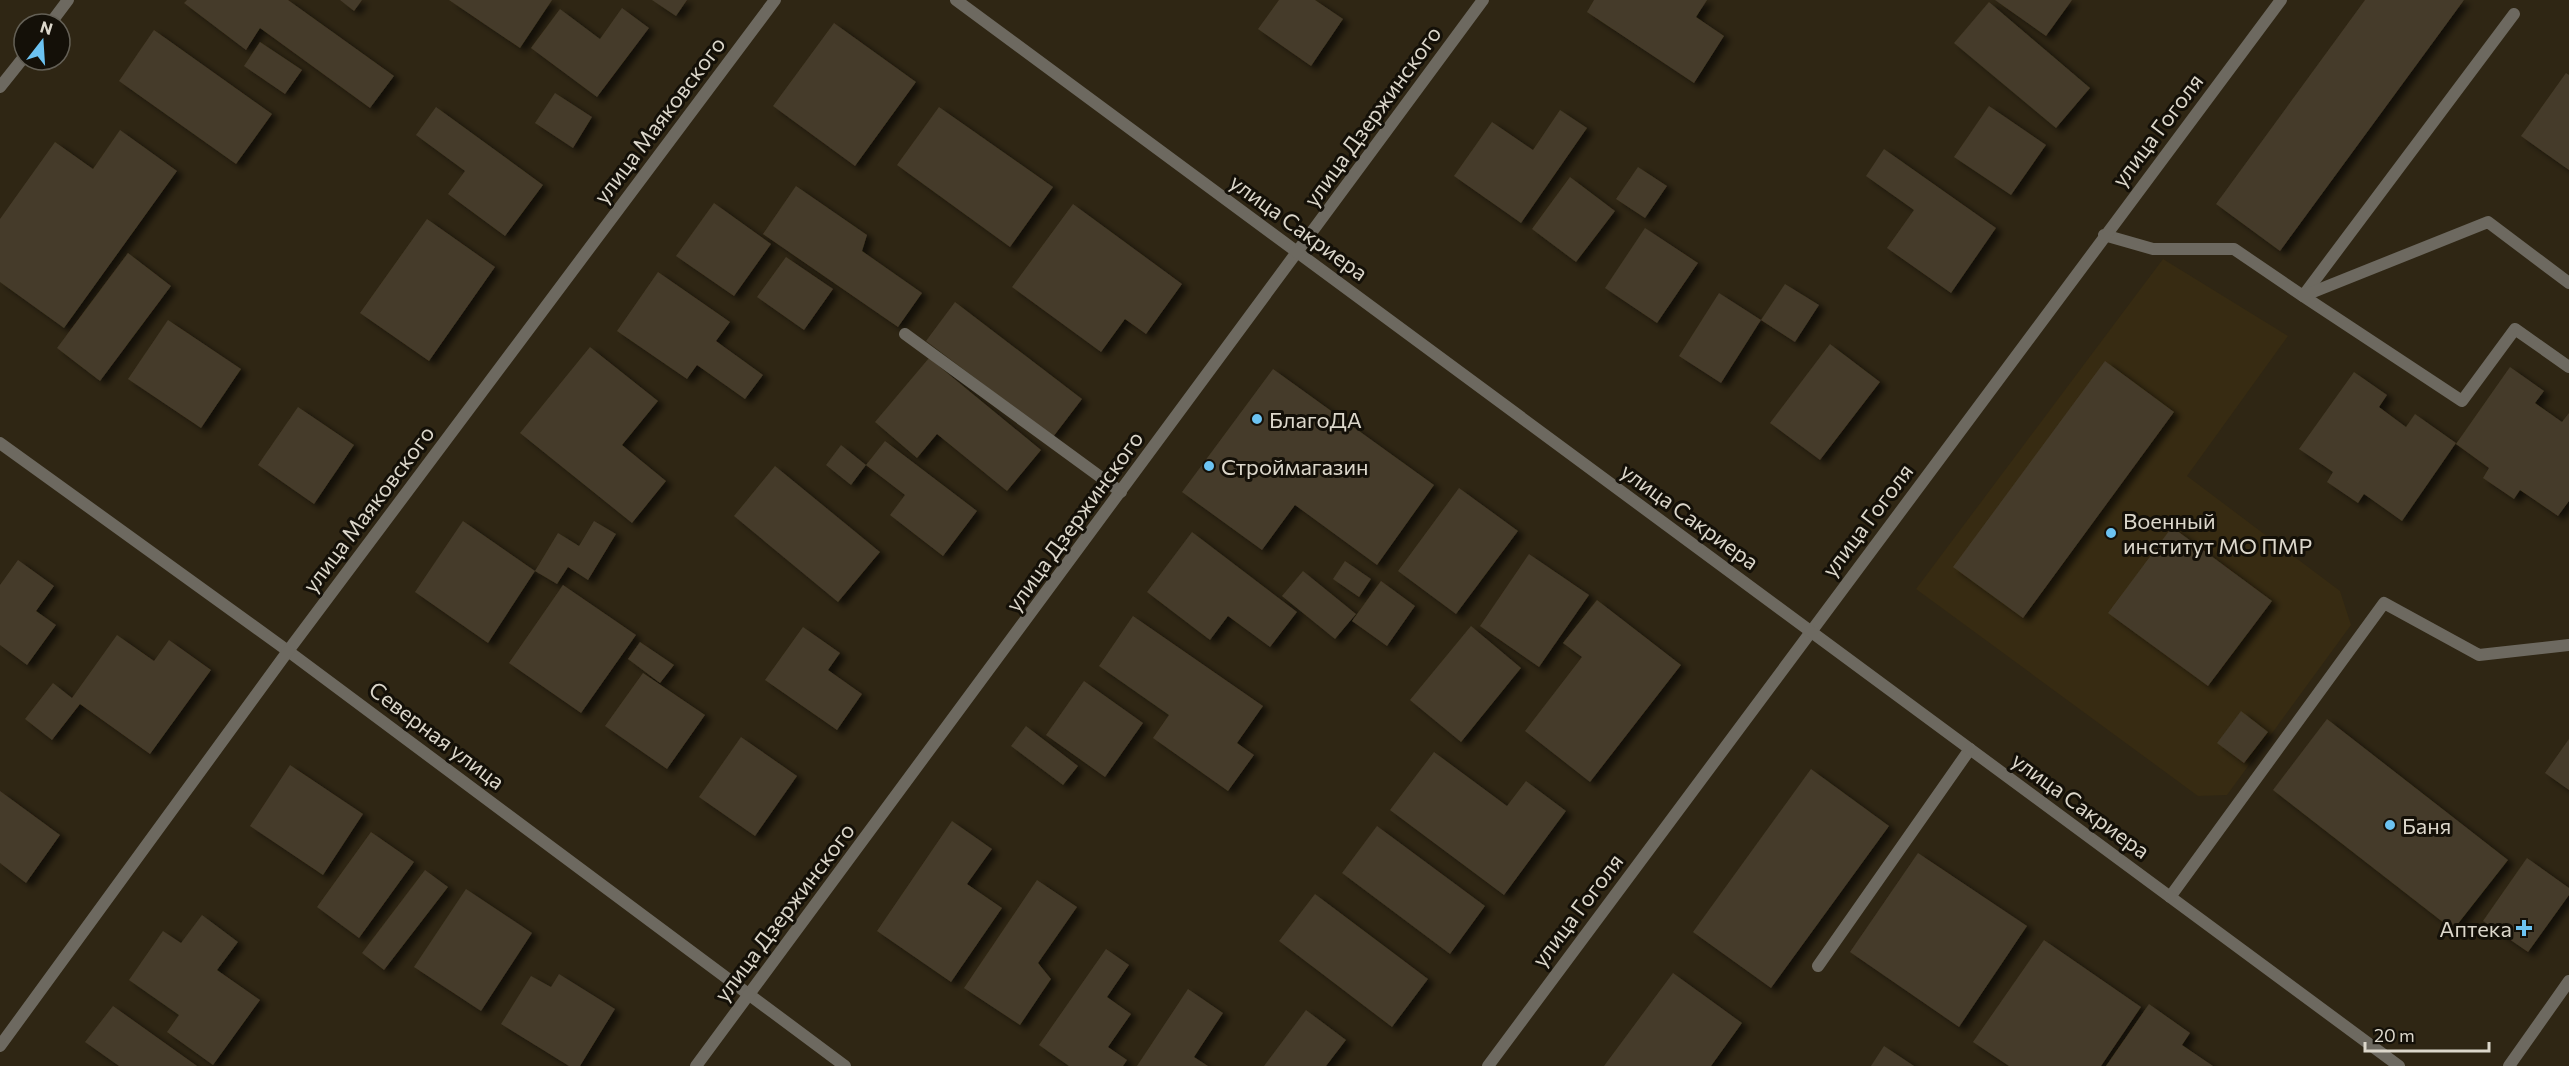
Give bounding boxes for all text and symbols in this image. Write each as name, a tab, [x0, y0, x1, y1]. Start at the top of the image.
north arrow	[12, 12, 72, 72]
text: N	[38, 16, 55, 38]
street label: улица Дзержинского	[1297, 20, 1447, 212]
street label: улица Маяковского	[587, 31, 731, 209]
street label: улица Гоголя	[2106, 68, 2208, 192]
street label: улица Сакриера	[1225, 168, 1373, 286]
place label: БлагоДА	[1269, 406, 1362, 433]
marker: БлагоДА	[1250, 412, 1264, 426]
street label: улица Маяковского	[296, 420, 440, 598]
street label: улица Дзержинского	[999, 425, 1149, 617]
place label: Строймагазин	[1221, 453, 1369, 480]
street label: улица Сакриера	[1616, 457, 1764, 575]
street label: улица Гоголя	[1816, 458, 1918, 582]
marker: Строймагазин	[1202, 459, 1216, 473]
place label: Военный институт МО ПМР	[2123, 507, 2312, 559]
marker: Военный институт МО ПМР	[2104, 526, 2118, 540]
street label: Северная улица	[364, 675, 510, 795]
street label: улица Сакриера	[2007, 746, 2155, 864]
place label: Баня	[2402, 812, 2451, 839]
street label: улица Дзержинского	[708, 817, 860, 1007]
marker: Баня	[2383, 818, 2397, 832]
street label: улица Гоголя	[1526, 848, 1628, 972]
place label: Аптека	[2439, 915, 2512, 942]
marker: Аптека	[2517, 921, 2531, 935]
scale bar	[2365, 1015, 2490, 1053]
text: 20 m	[2374, 1024, 2415, 1046]

